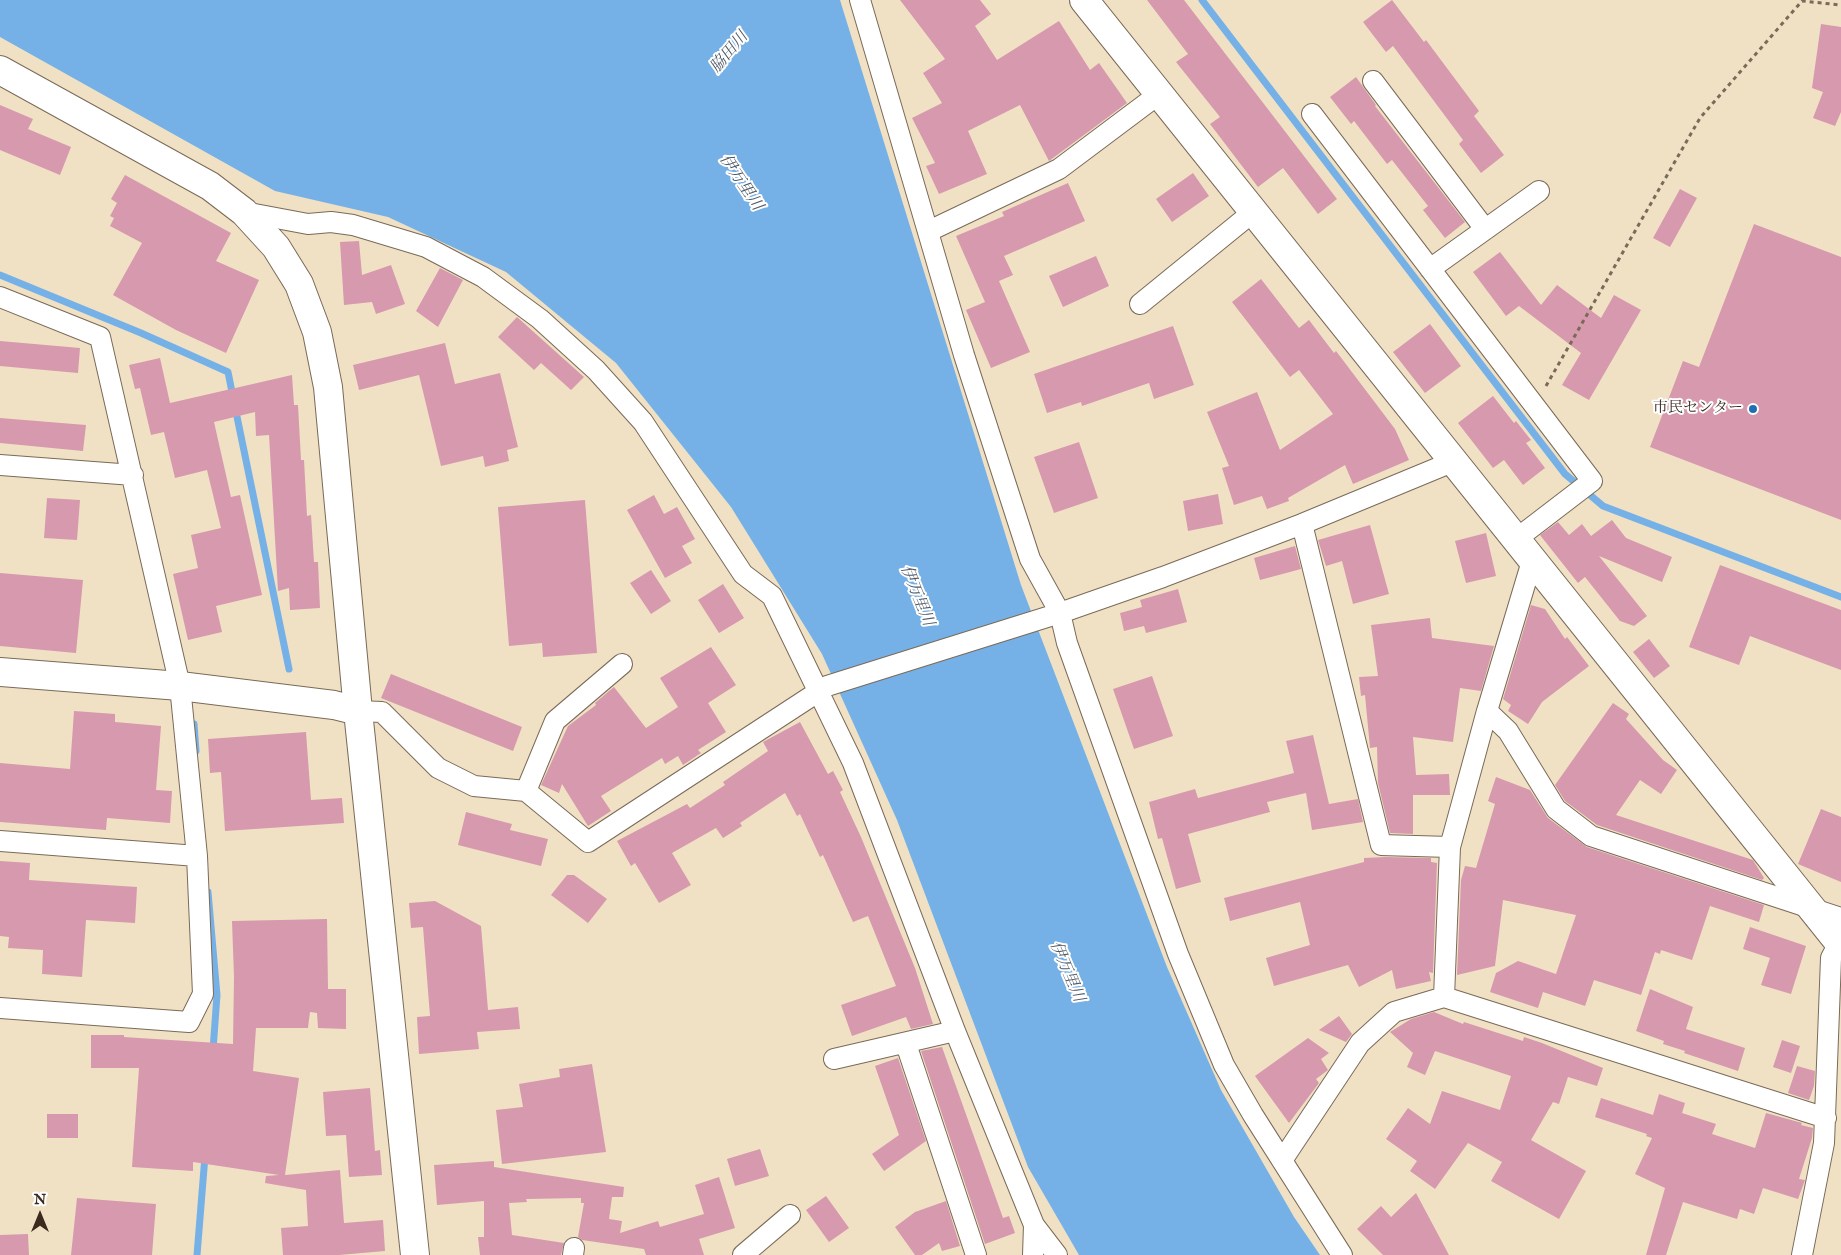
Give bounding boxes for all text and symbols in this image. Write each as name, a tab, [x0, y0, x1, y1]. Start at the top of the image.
water label: 脇田川	[707, 28, 753, 78]
water label: 伊万里川	[714, 151, 766, 215]
place label: 市民センター	[1653, 400, 1743, 418]
marker: 市民センター	[1747, 403, 1759, 415]
water label: 伊万里川	[895, 563, 937, 629]
water label: 伊万里川	[1045, 939, 1087, 1005]
north arrow	[15, 1190, 65, 1240]
text: N	[34, 1191, 46, 1209]

